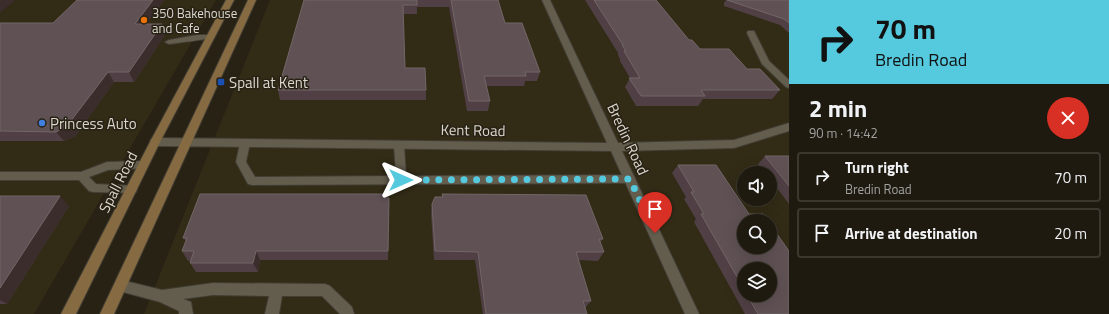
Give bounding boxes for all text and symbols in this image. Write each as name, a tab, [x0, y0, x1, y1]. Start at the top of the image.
place label: 350 Bakehouse and Cafe	[152, 3, 237, 38]
text: 70 m	[875, 7, 936, 50]
marker: 350 Bakehouse and Cafe	[139, 15, 149, 25]
icon: right	[809, 16, 861, 68]
text: Bredin Road	[875, 46, 967, 73]
place label: Spall at Kent	[229, 71, 309, 94]
marker: Spall at Kent	[216, 77, 226, 87]
text: 2 min	[809, 90, 867, 126]
button: close	[1047, 97, 1089, 139]
street label: Bredin Road	[601, 99, 655, 179]
place label: Princess Auto	[50, 112, 137, 135]
marker: Princess Auto	[37, 118, 47, 128]
street label: Kent Road	[440, 118, 506, 142]
text: 90 m · 14:42	[809, 123, 878, 143]
street label: Spall Road	[93, 147, 143, 217]
text: Turn right	[845, 156, 909, 179]
position arrow	[380, 159, 422, 201]
map controls	[737, 166, 777, 302]
button: sound	[737, 166, 777, 206]
icon: right	[811, 166, 833, 188]
text: 70 m	[1054, 166, 1087, 189]
text: Bredin Road	[845, 179, 912, 199]
pin	[638, 192, 672, 233]
icon: arrive	[644, 198, 666, 220]
button: search	[737, 214, 777, 254]
icon: arrive	[811, 222, 833, 244]
text: Arrive at destination	[845, 222, 978, 245]
text: 20 m	[1054, 222, 1087, 245]
button: layers	[737, 262, 777, 302]

